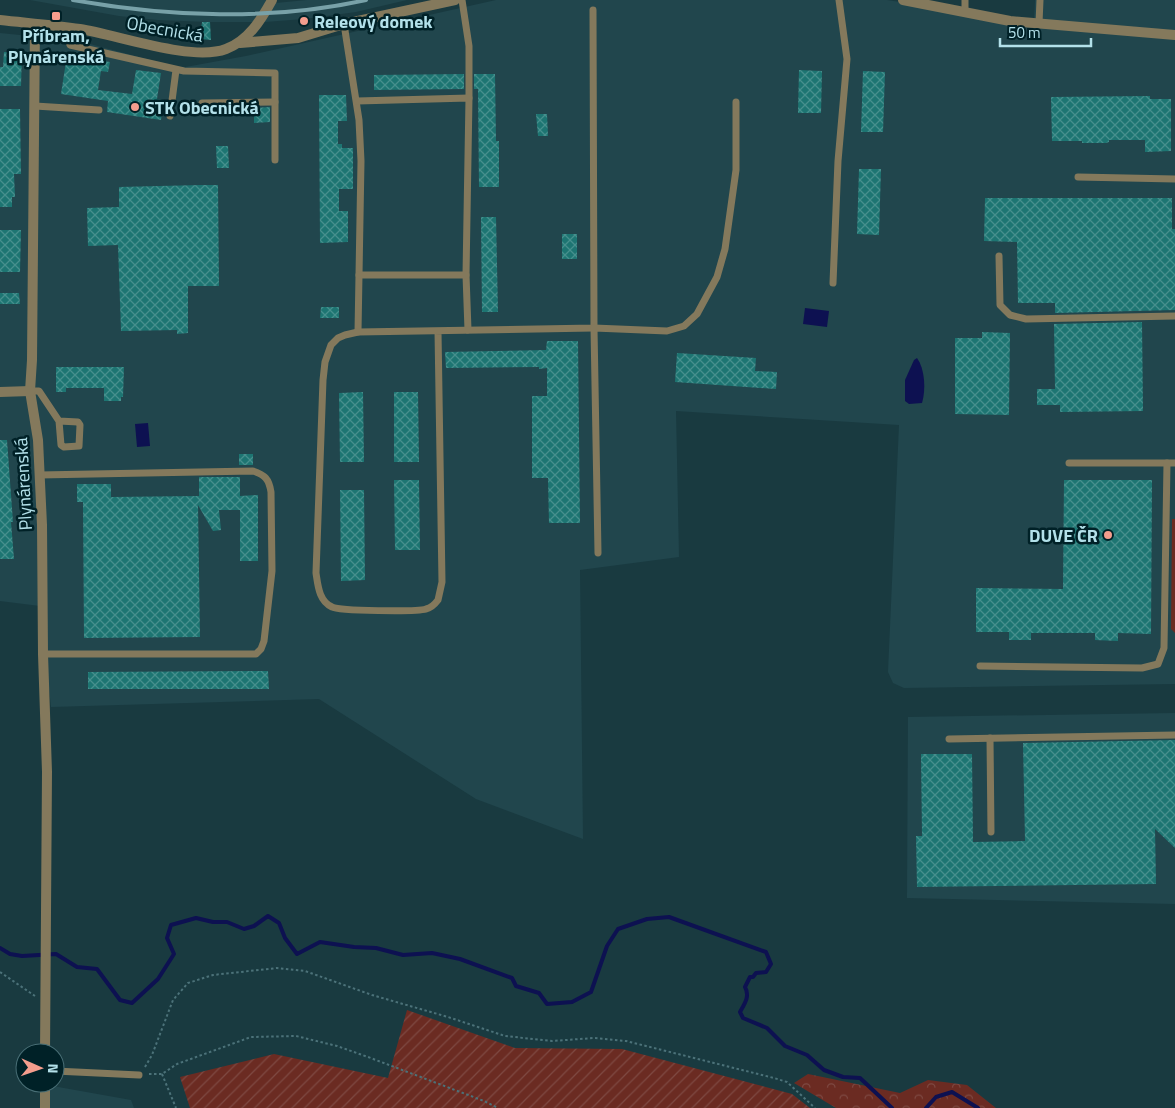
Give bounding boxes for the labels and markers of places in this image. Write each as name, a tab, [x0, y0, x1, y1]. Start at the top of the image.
place label: Releový domek	[314, 8, 433, 35]
marker: Příbram, Plynárenská	[50, 10, 62, 22]
marker: Releový domek	[298, 15, 310, 27]
place label: Příbram, Plynárenská	[8, 22, 104, 70]
place label: STK Obecnická	[145, 94, 259, 121]
marker: STK Obecnická	[129, 101, 141, 113]
place label: DUVE ČR	[1029, 522, 1098, 549]
marker: DUVE ČR	[1102, 529, 1114, 541]

